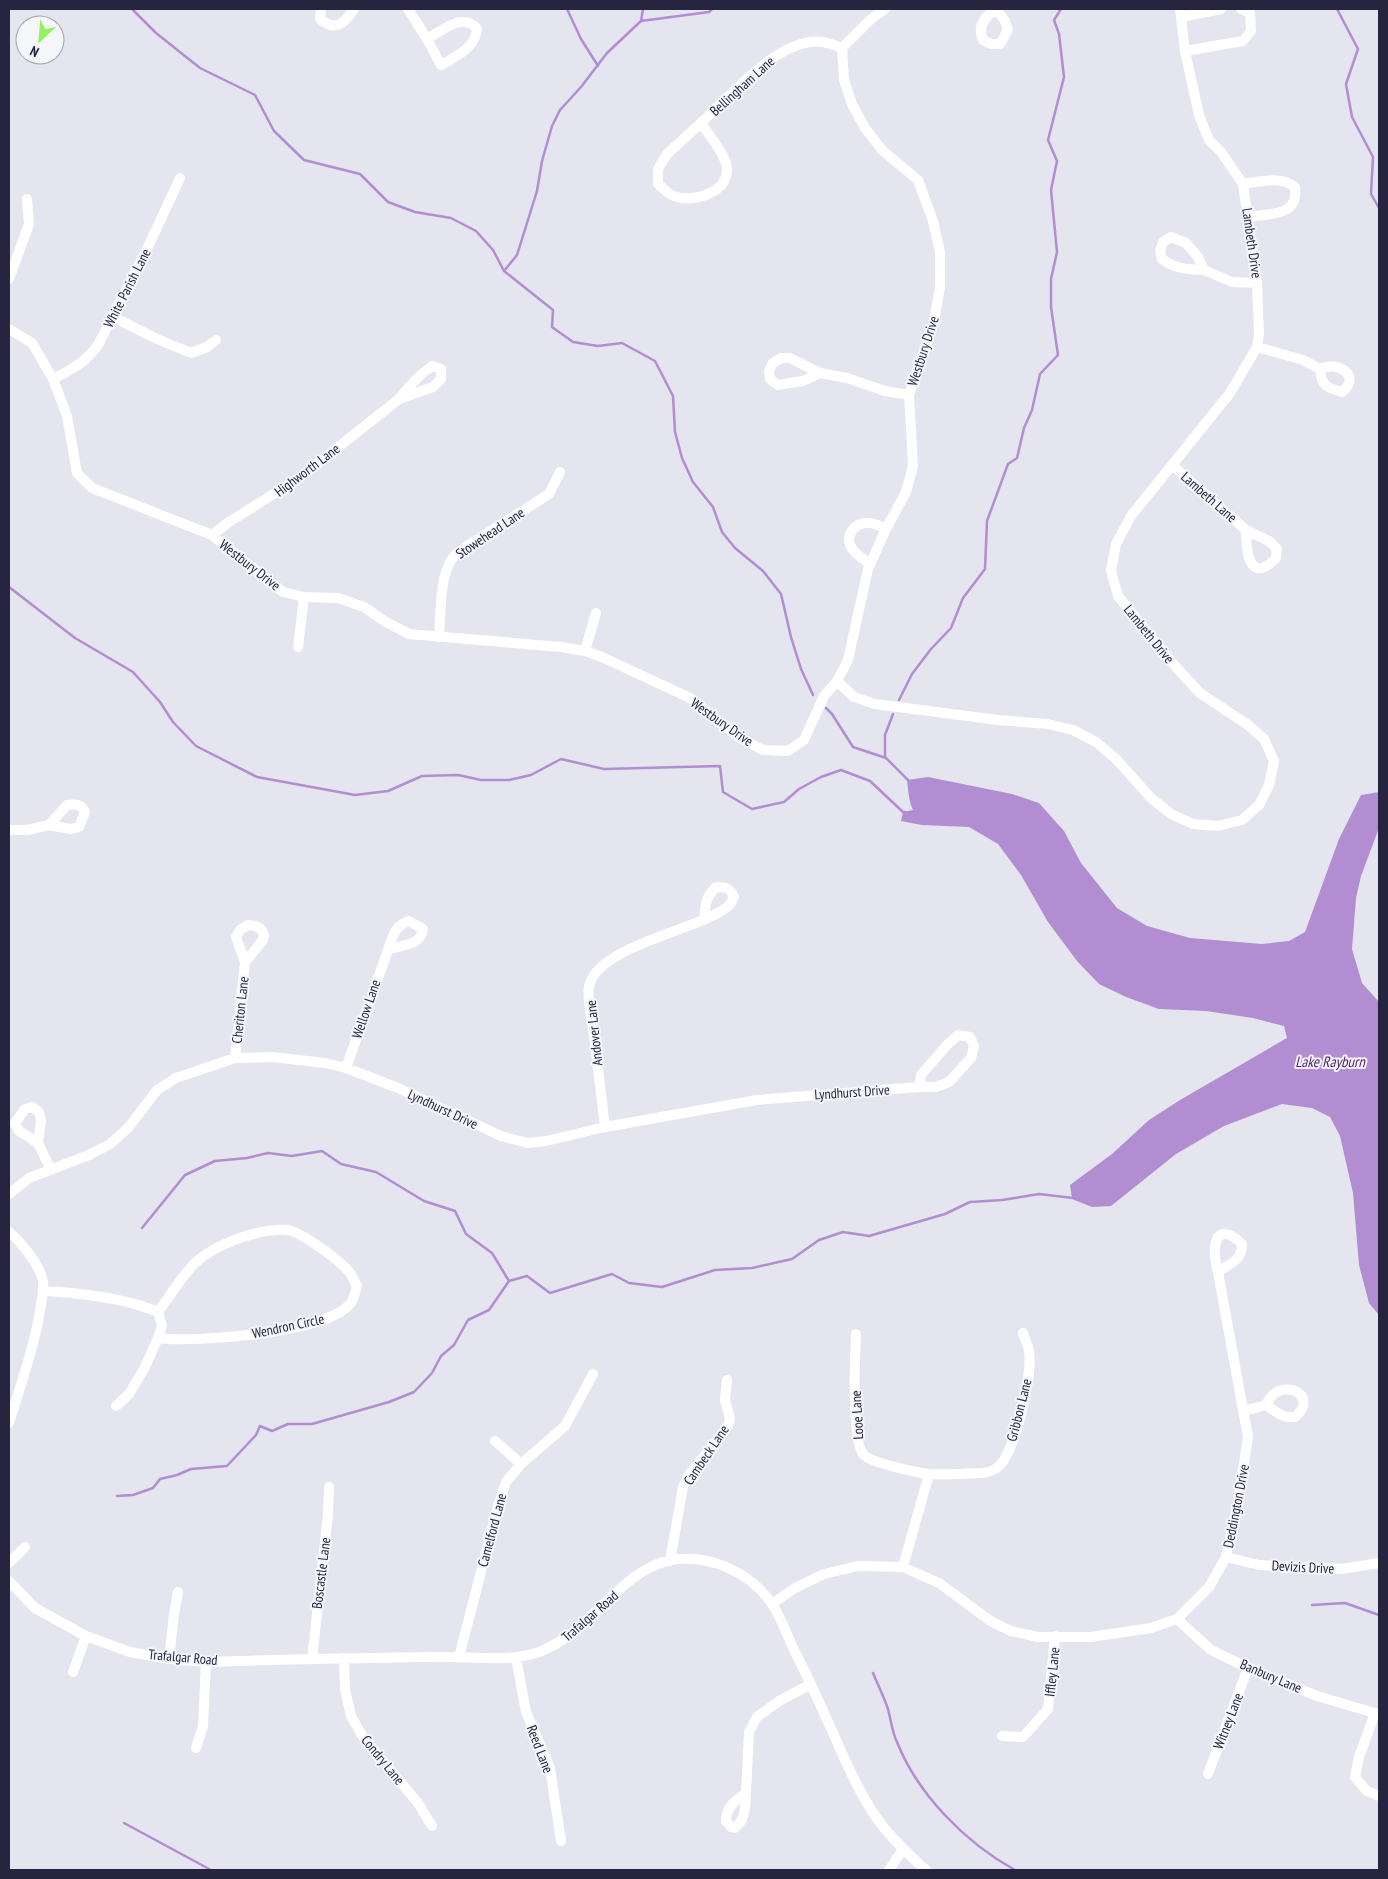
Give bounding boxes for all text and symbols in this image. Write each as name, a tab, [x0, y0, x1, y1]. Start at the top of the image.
north arrow	[15, 15, 65, 65]
text: N	[27, 42, 42, 61]
street label: Bellingham Lane	[706, 52, 778, 120]
street label: Lambeth Drive	[1238, 207, 1266, 279]
street label: White Parish Lane	[99, 245, 155, 331]
street label: Westbury Drive	[903, 314, 943, 388]
street label: Highworth Lane	[271, 439, 343, 500]
street label: Lambeth Lane	[1177, 468, 1241, 526]
street label: Stowehead Lane	[452, 503, 528, 563]
street label: Westbury Drive	[216, 536, 284, 595]
street label: Lambeth Drive	[1120, 601, 1178, 667]
street label: Westbury Drive	[687, 694, 757, 750]
street label: Cheriton Lane	[228, 975, 252, 1044]
street label: Wellow Lane	[348, 977, 385, 1041]
street label: Andover Lane	[582, 999, 606, 1067]
water label: Lake Rayburn	[1295, 1052, 1366, 1071]
street label: Lyndhurst Drive	[814, 1080, 890, 1104]
street label: Lyndhurst Drive	[405, 1085, 481, 1133]
street label: Wendron Circle	[250, 1310, 326, 1342]
street label: Gribbon Lane	[1002, 1376, 1036, 1443]
street label: Looe Lane	[847, 1390, 867, 1440]
street label: Cambeck Lane	[679, 1421, 733, 1489]
street label: Deddington Drive	[1219, 1462, 1253, 1549]
street label: Camelford Lane	[474, 1491, 511, 1569]
street label: Boscastle Lane	[308, 1536, 334, 1610]
street label: Devizis Drive	[1271, 1556, 1335, 1578]
street label: Trafalgar Road	[558, 1586, 622, 1646]
street label: Trafalgar Road	[148, 1645, 218, 1669]
street label: Iffley Lane	[1040, 1646, 1064, 1698]
street label: Banbury Lane	[1237, 1655, 1305, 1697]
street label: Witney Lane	[1209, 1690, 1247, 1752]
street label: Reed Lane	[523, 1723, 557, 1776]
street label: Condry Lane	[357, 1731, 409, 1789]

